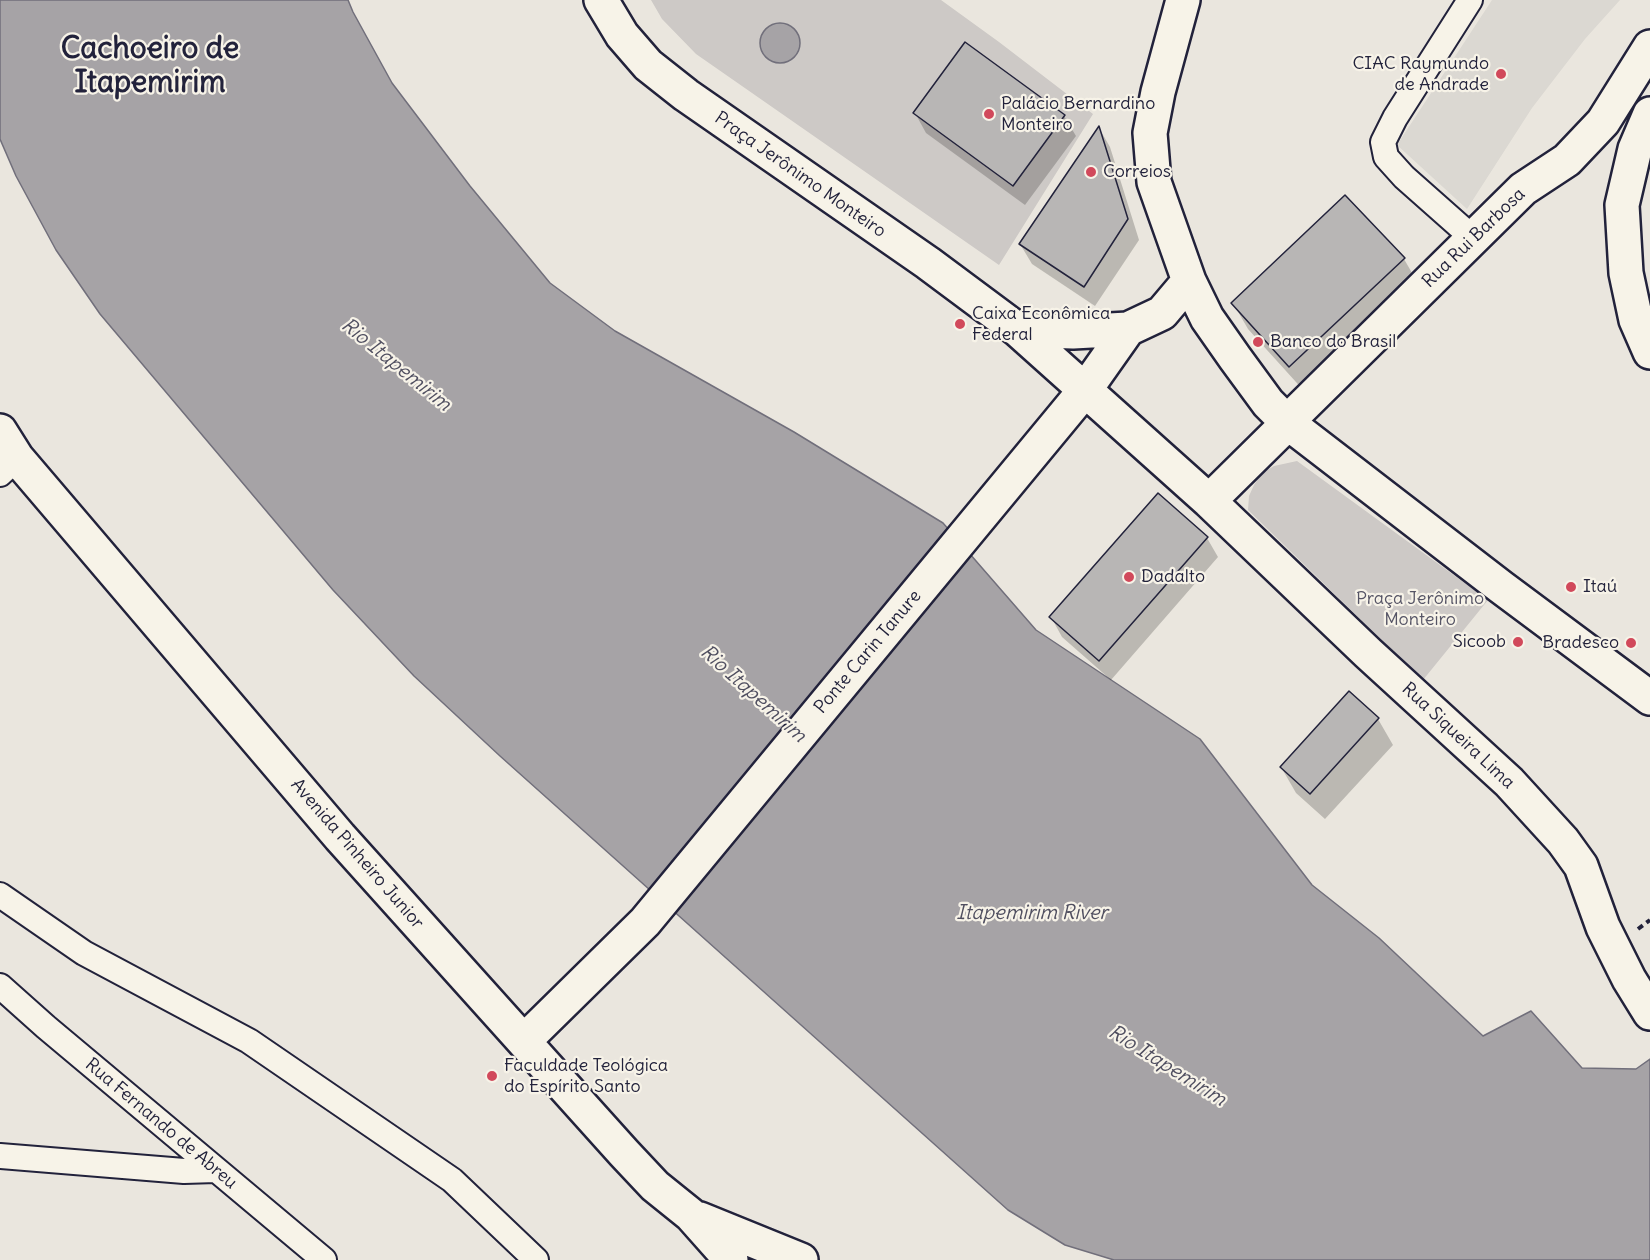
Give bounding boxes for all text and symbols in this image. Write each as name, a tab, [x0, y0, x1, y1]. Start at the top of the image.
district label: Cachoeiro de Itapemirim	[61, 31, 239, 101]
place label: CIAC Raymundo de Andrade	[1353, 53, 1489, 96]
marker: CIAC Raymundo de Andrade	[1494, 67, 1508, 81]
place label: Palácio Bernardino Monteiro	[1001, 93, 1155, 136]
marker: Palácio Bernardino Monteiro	[982, 107, 996, 121]
street label: Praça Jerônimo Monteiro	[710, 108, 890, 242]
place label: Correios	[1103, 161, 1171, 183]
marker: Correios	[1084, 165, 1098, 179]
street label: Rua Rui Barbosa	[1418, 184, 1530, 292]
place label: Caixa Econômica Federal	[972, 303, 1110, 346]
water label: Rio Itapemirim	[336, 314, 456, 416]
marker: Caixa Econômica Federal	[953, 317, 967, 331]
place label: Banco do Brasil	[1270, 331, 1396, 353]
marker: Banco do Brasil	[1251, 335, 1265, 349]
place label: Dadalto	[1141, 566, 1205, 588]
marker: Dadalto	[1122, 570, 1136, 584]
place label: Itaú	[1583, 576, 1617, 598]
marker: Itaú	[1564, 580, 1578, 594]
street label: Ponte Carin Tanure	[810, 586, 926, 718]
park label: Praça Jerônimo Monteiro	[1356, 588, 1484, 630]
place label: Sicoob	[1453, 631, 1506, 653]
place label: Bradesco	[1542, 632, 1619, 654]
marker: Sicoob	[1511, 635, 1525, 649]
marker: Bradesco	[1624, 636, 1638, 650]
water label: Rio Itapemirim	[695, 640, 811, 748]
street label: Rua Siqueira Lima	[1397, 678, 1519, 794]
street label: Avenida Pinheiro Junior	[286, 774, 428, 934]
water label: Itapemirim River	[956, 901, 1108, 925]
water label: Rio Itapemirim	[1104, 1020, 1230, 1112]
street label: Rua Fernando de Abreu	[81, 1054, 241, 1194]
place label: Faculdade Teológica do Espírito Santo	[504, 1055, 668, 1098]
marker: Faculdade Teológica do Espírito Santo	[485, 1069, 499, 1083]

